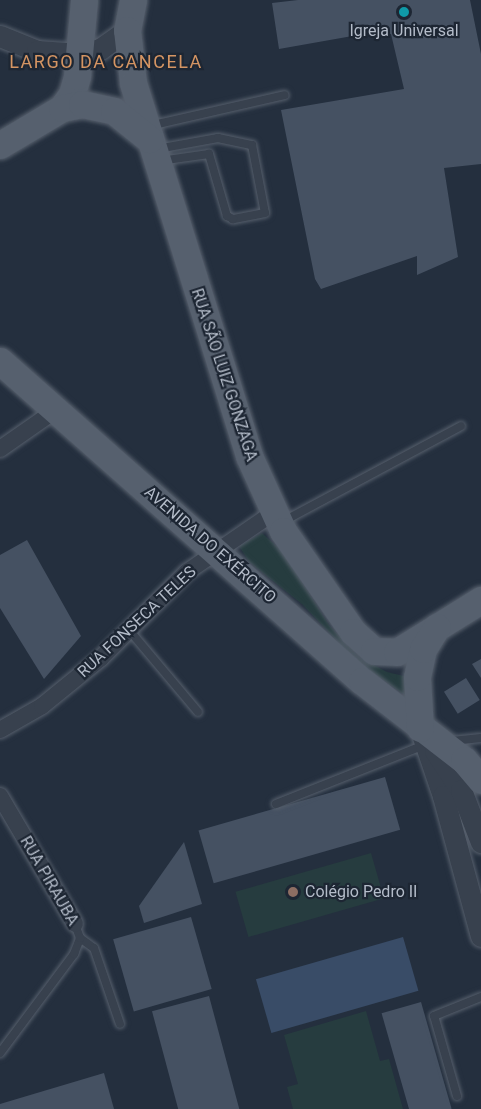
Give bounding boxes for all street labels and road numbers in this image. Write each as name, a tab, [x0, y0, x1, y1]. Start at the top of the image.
street label: RUA SÃO LUIZ GONZAGA	[187, 286, 261, 464]
street label: AVENIDA DO EXÉRCITO	[140, 483, 280, 607]
street label: RUA FONSECA TELES	[74, 562, 200, 682]
street label: RUA PIRAUBA	[16, 833, 82, 929]

